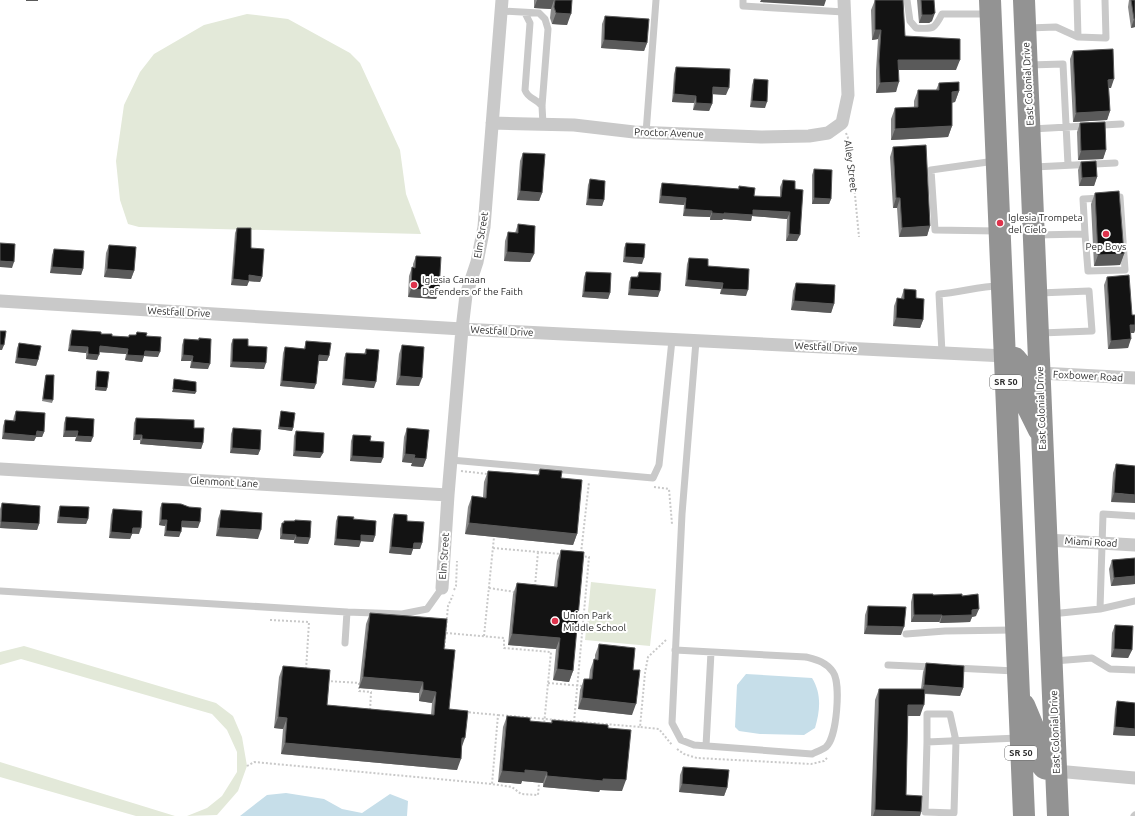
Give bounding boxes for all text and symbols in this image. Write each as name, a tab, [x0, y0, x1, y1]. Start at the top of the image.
street label: East Colonial Drive	[1020, 42, 1036, 126]
street label: Proctor Avenue	[634, 126, 704, 140]
street label: Alley Street	[842, 139, 860, 193]
street label: Elm Street	[472, 211, 490, 259]
place label: Iglesia Trompeta del Cielo	[1008, 212, 1083, 235]
marker: Iglesia Trompeta del Cielo	[995, 218, 1005, 228]
marker: Pep Boys	[1101, 229, 1111, 239]
place label: Pep Boys	[1086, 241, 1126, 252]
place label: Iglesia Canaan Defenders of the Faith	[422, 274, 523, 297]
marker: Iglesia Canaan Defenders of the Faith	[409, 280, 419, 290]
street label: Westfall Drive	[147, 305, 211, 319]
street label: Westfall Drive	[470, 324, 534, 338]
street label: Westfall Drive	[794, 340, 858, 354]
street label: East Colonial Drive	[1034, 366, 1048, 450]
street label: Foxbower Road	[1053, 369, 1123, 383]
road number: SR 50	[990, 375, 1022, 389]
street label: Glenmont Lane	[190, 475, 258, 489]
street label: Elm Street	[437, 532, 451, 580]
street label: Miami Road	[1064, 535, 1118, 549]
place label: Union Park Middle School	[563, 610, 627, 633]
marker: Union Park Middle School	[550, 616, 560, 626]
street label: East Colonial Drive	[1048, 690, 1062, 774]
road number: SR 50	[1005, 746, 1037, 760]

